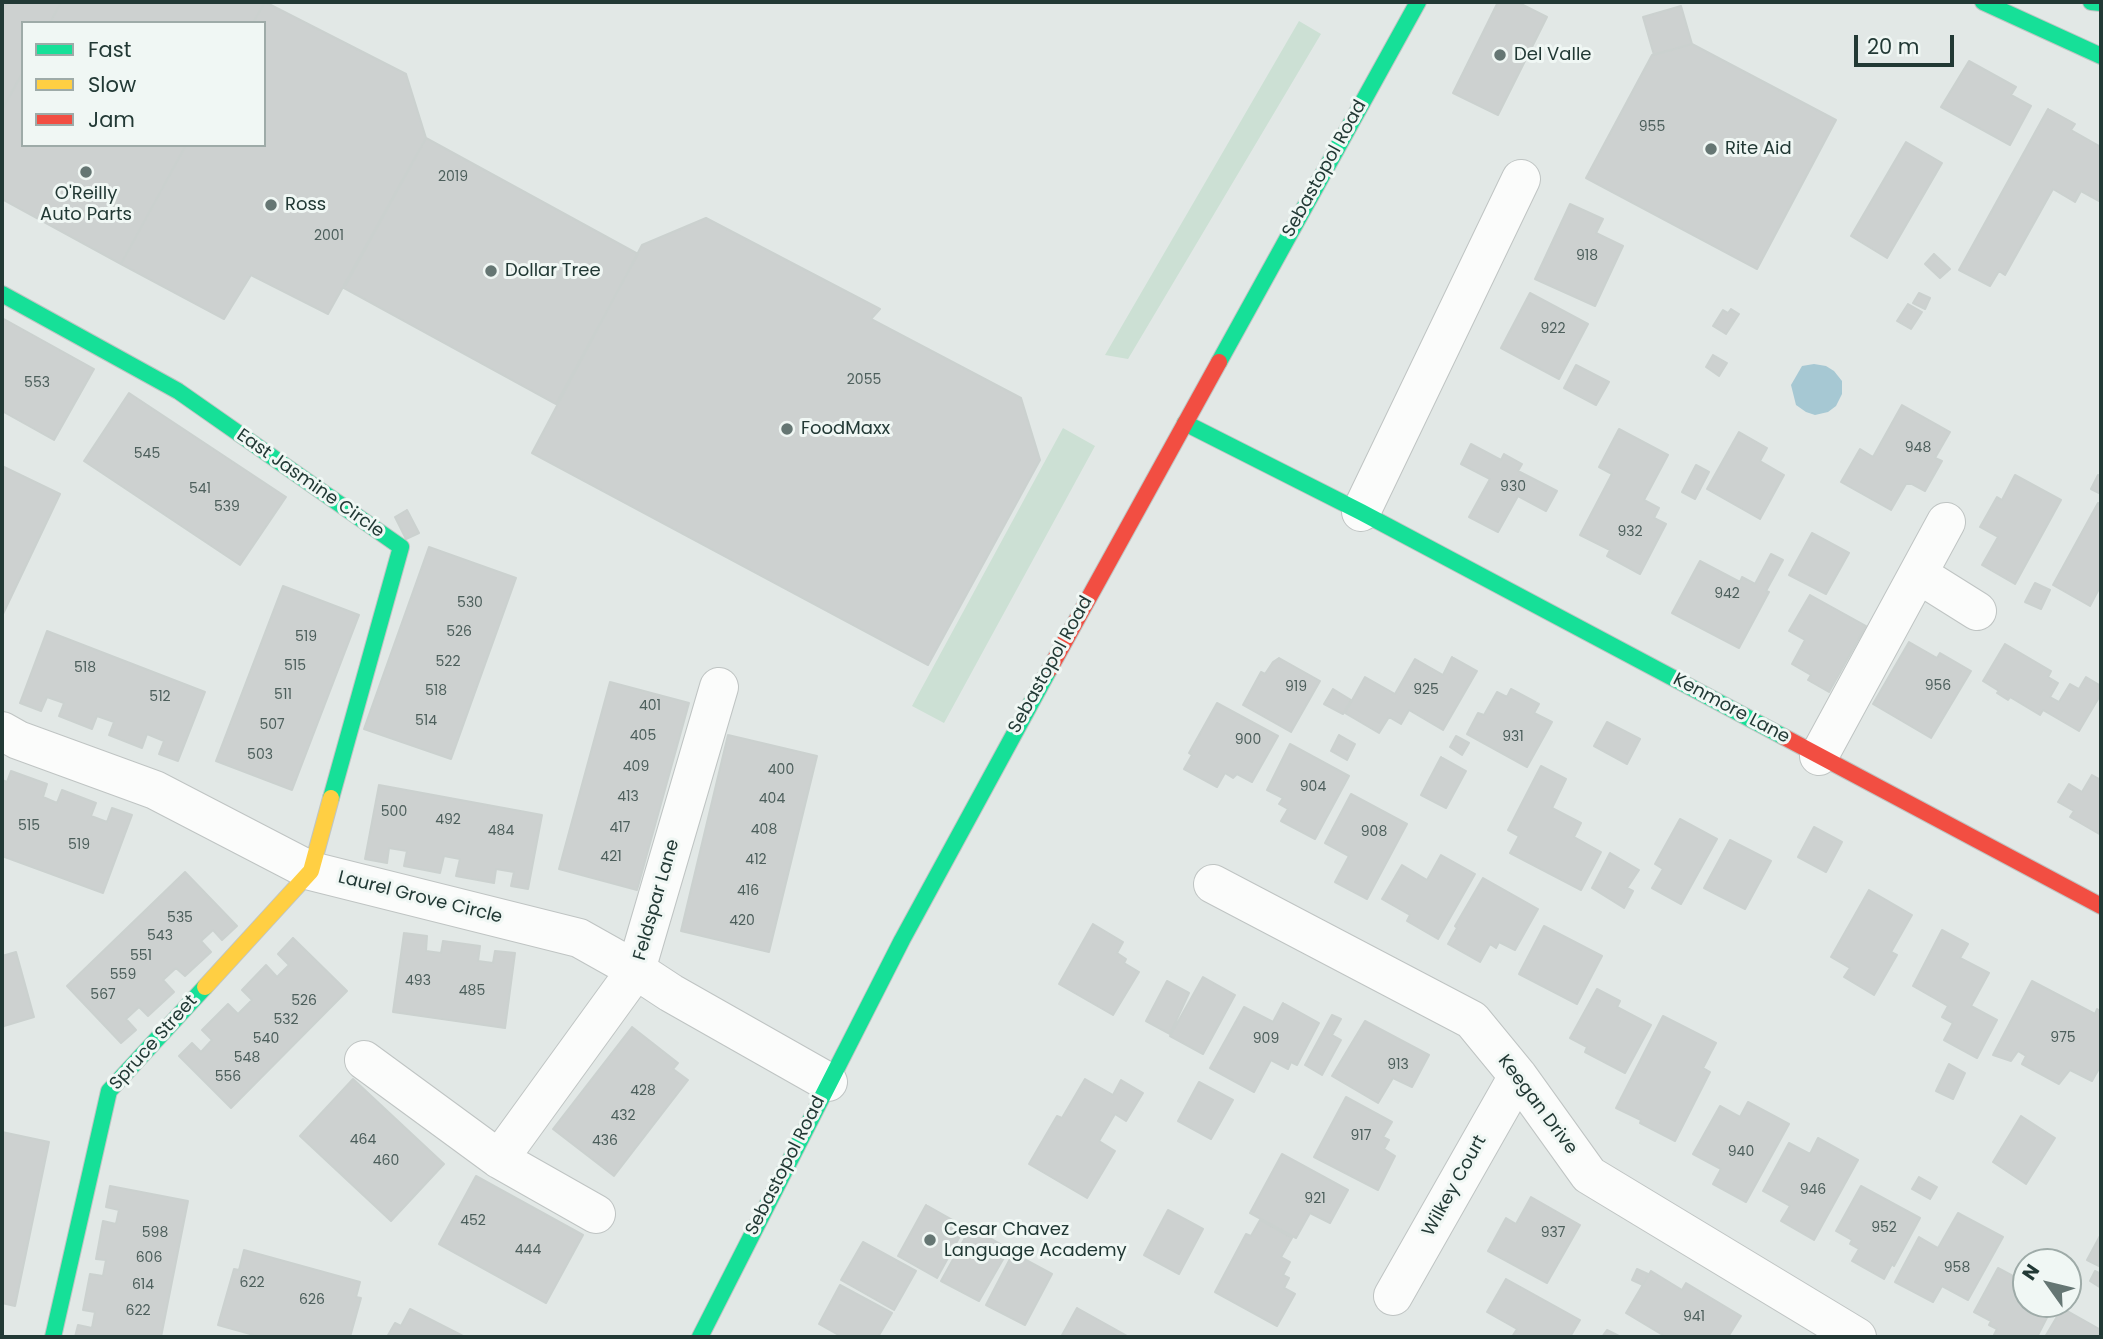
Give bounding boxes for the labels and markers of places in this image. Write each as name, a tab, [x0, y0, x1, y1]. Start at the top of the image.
place label: Del Valle	[1514, 44, 1591, 66]
marker: Del Valle	[1492, 47, 1508, 63]
place label: Rite Aid	[1725, 138, 1792, 160]
marker: Rite Aid	[1703, 141, 1719, 157]
marker: O'Reilly Auto Parts	[78, 164, 94, 180]
place label: O'Reilly Auto Parts	[40, 183, 132, 226]
place label: Ross	[285, 194, 326, 216]
marker: Ross	[263, 197, 279, 213]
place label: Dollar Tree	[505, 260, 601, 282]
marker: Dollar Tree	[483, 263, 499, 279]
place label: FoodMaxx	[801, 418, 890, 440]
marker: FoodMaxx	[779, 421, 795, 437]
place label: Cesar Chavez Language Academy	[944, 1219, 1127, 1262]
marker: Cesar Chavez Language Academy	[922, 1232, 938, 1248]

